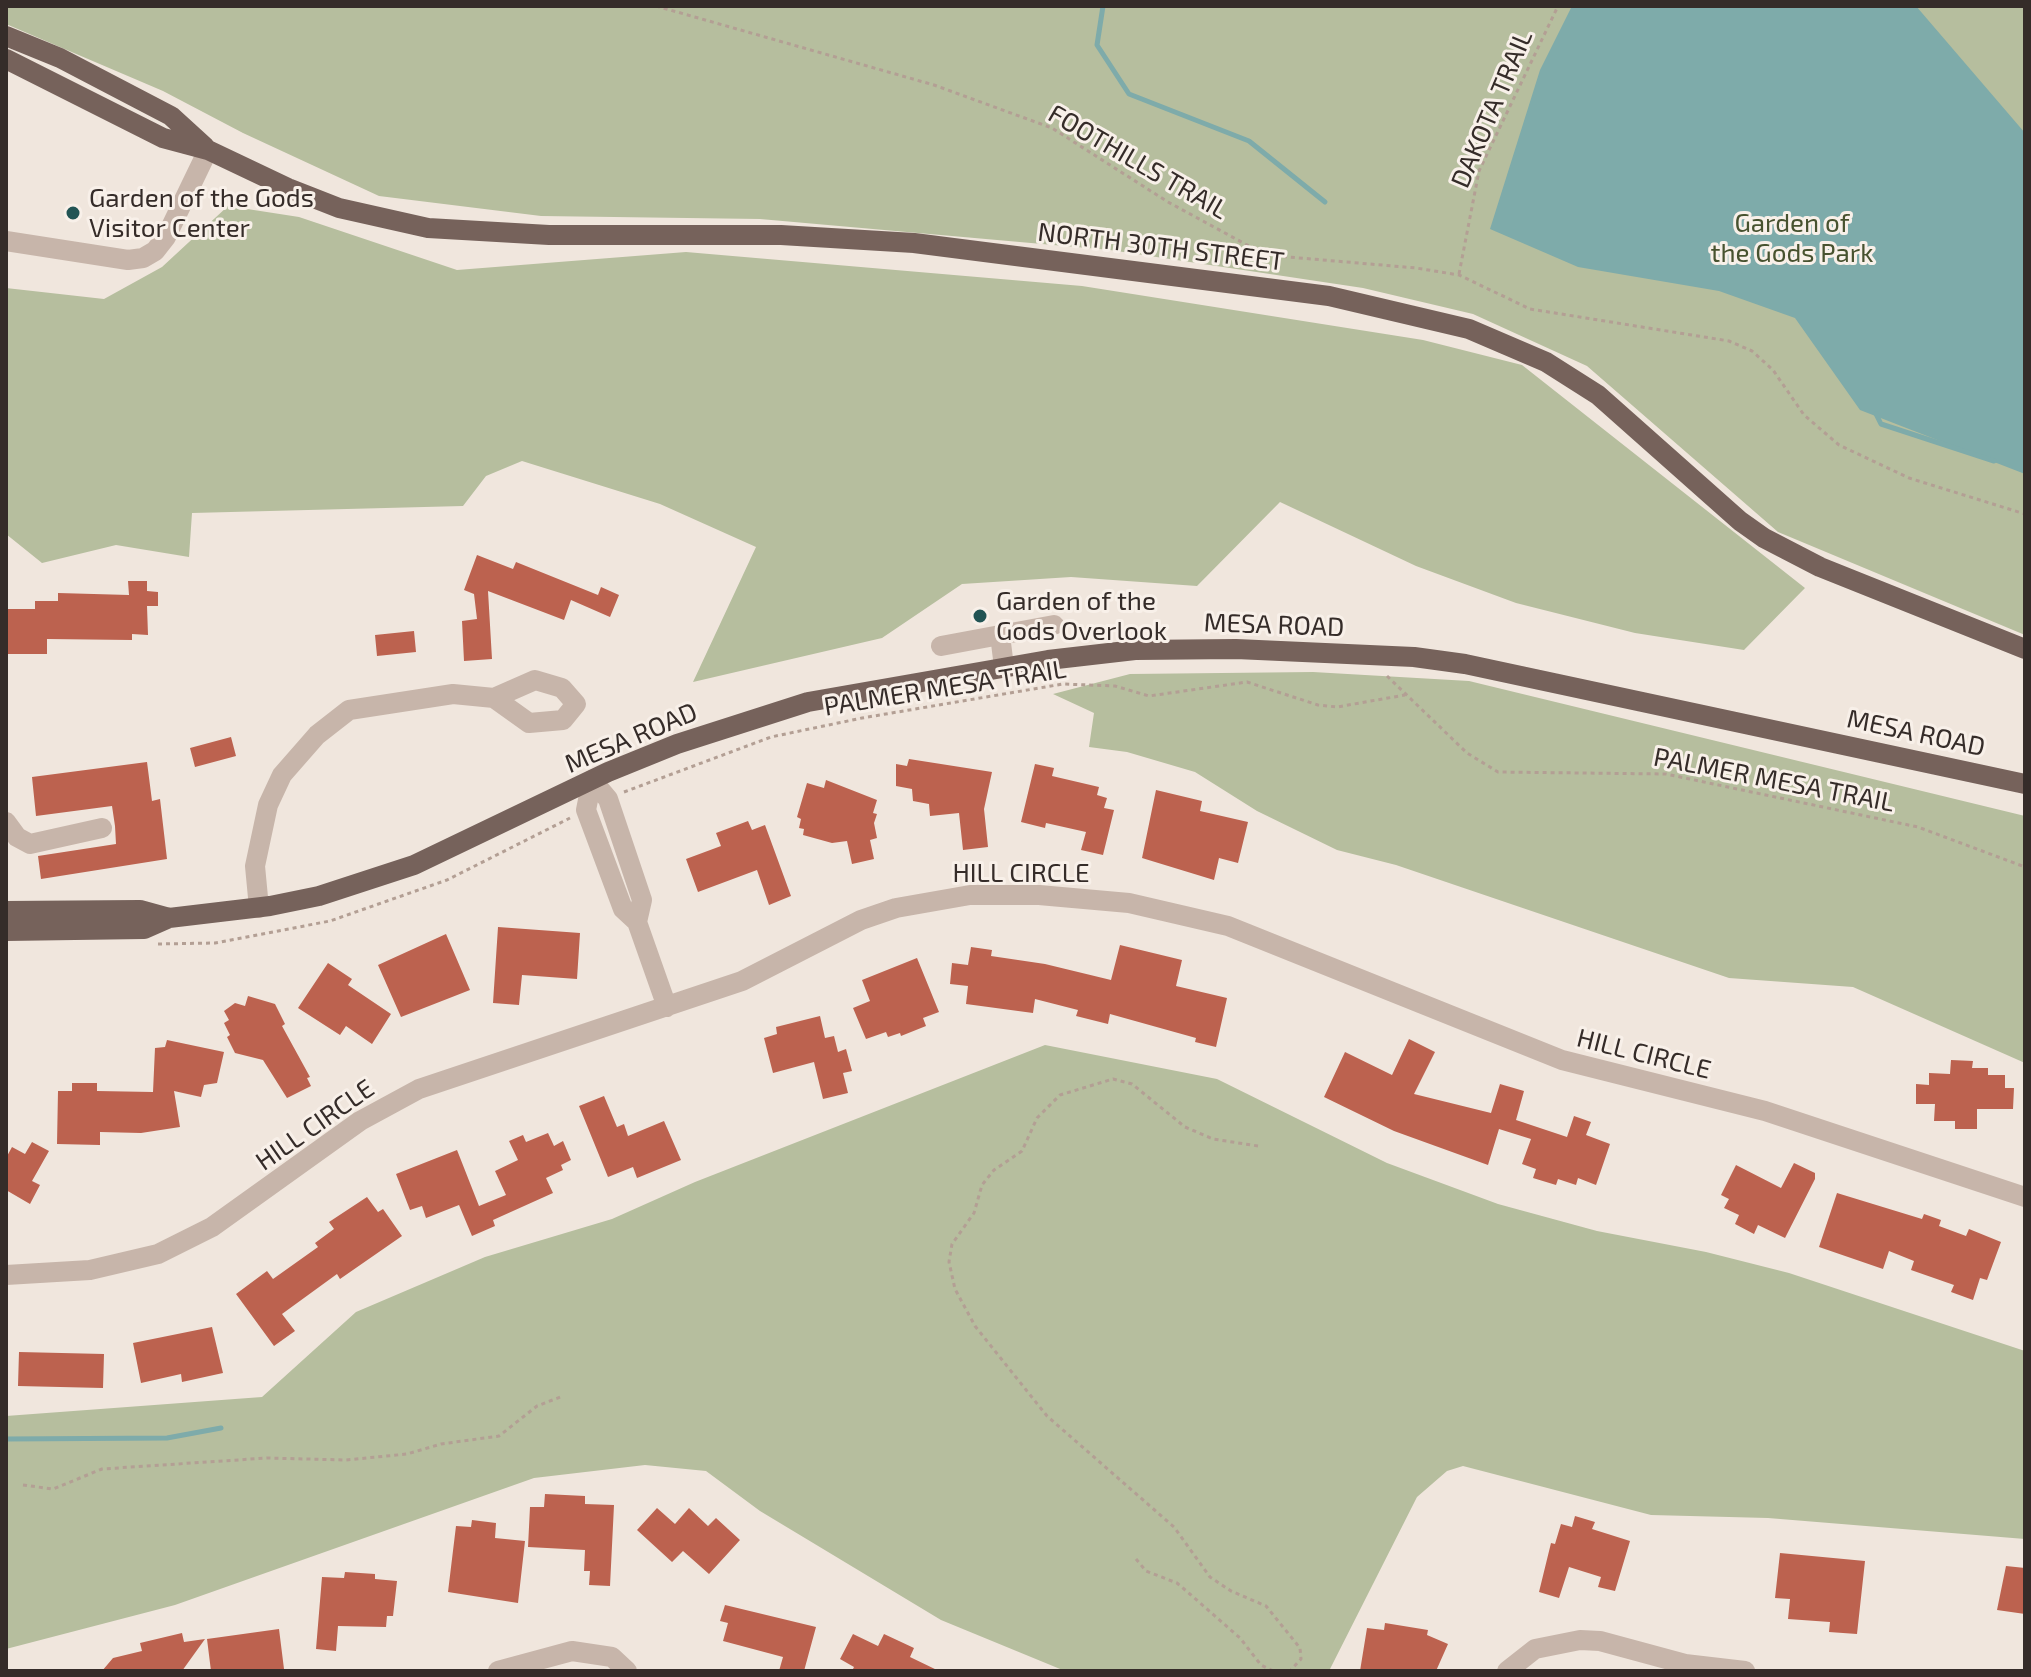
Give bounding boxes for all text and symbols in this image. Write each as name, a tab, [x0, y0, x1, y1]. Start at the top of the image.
street label: DAKOTA TRAIL	[1445, 26, 1539, 192]
street label: FOOTHILLS TRAIL	[1043, 98, 1233, 226]
place label: Garden of the Gods Visitor Center	[89, 182, 314, 244]
marker: Garden of the Gods Visitor Center	[64, 204, 82, 222]
park label: Garden of the Gods Park	[1711, 207, 1873, 268]
street label: NORTH 30TH STREET	[1036, 216, 1286, 278]
place label: Garden of the Gods Overlook	[996, 585, 1167, 646]
marker: Garden of the Gods Overlook	[971, 607, 989, 625]
street label: MESA ROAD	[1203, 607, 1345, 643]
street label: PALMER MESA TRAIL	[822, 653, 1068, 723]
street label: MESA ROAD	[560, 696, 702, 780]
street label: MESA ROAD	[1844, 703, 1988, 763]
street label: PALMER MESA TRAIL	[1651, 741, 1897, 819]
street label: HILL CIRCLE	[952, 857, 1090, 889]
street label: HILL CIRCLE	[1574, 1022, 1714, 1086]
street label: HILL CIRCLE	[250, 1073, 380, 1177]

